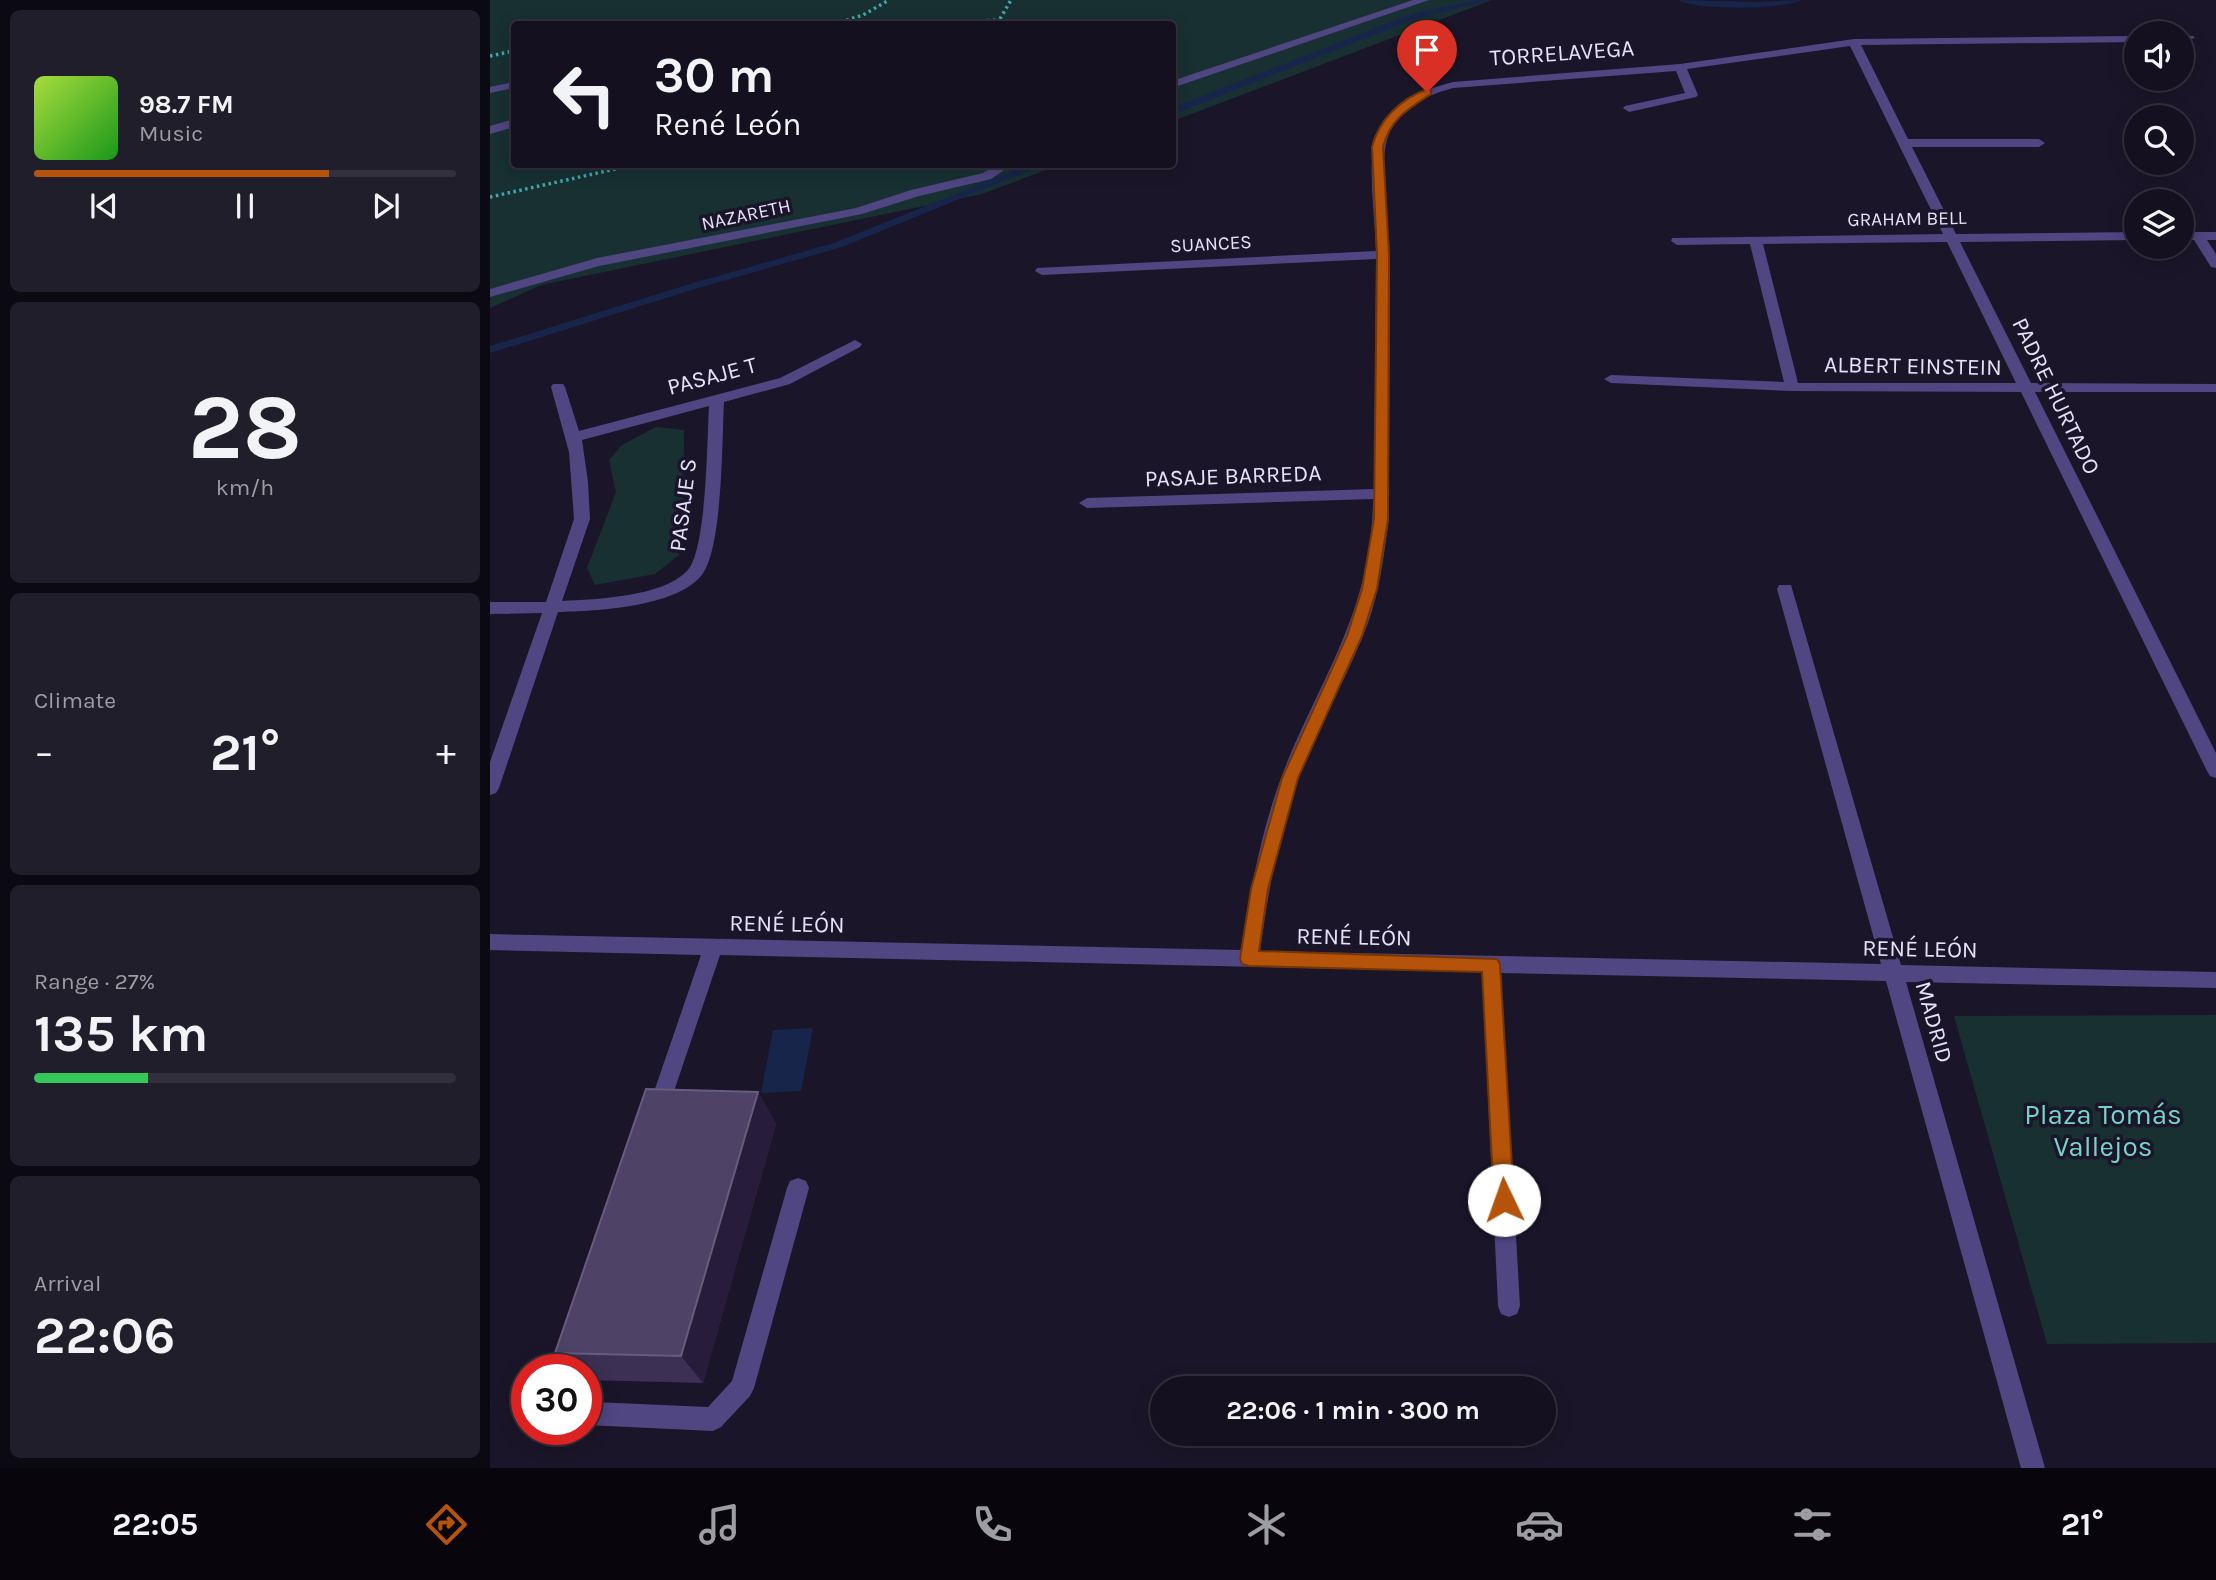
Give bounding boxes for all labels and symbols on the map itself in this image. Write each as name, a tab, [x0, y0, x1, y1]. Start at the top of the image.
pin	[1397, 20, 1457, 92]
street label: TORRELAVEGA	[1489, 34, 1635, 72]
street label: NAZARETH	[699, 195, 793, 235]
street label: GRAHAM BELL	[1847, 207, 1967, 231]
street label: SUANCES	[1170, 231, 1252, 257]
street label: PADRE HURTADO	[2006, 313, 2106, 479]
street label: PASAJE T	[664, 351, 760, 401]
street label: ALBERT EINSTEIN	[1824, 351, 2002, 381]
street label: PASAJE S	[664, 457, 702, 553]
street label: PASAJE BARREDA	[1144, 459, 1322, 493]
street label: RENÉ LEÓN	[729, 909, 845, 939]
street label: RENÉ LEÓN	[1296, 922, 1412, 952]
street label: RENÉ LEÓN	[1862, 934, 1978, 964]
street label: MADRID	[1910, 978, 1958, 1066]
park label: Plaza Tomás Vallejos	[2024, 1098, 2182, 1163]
position arrow	[1467, 1163, 1541, 1237]
speed limit sign: 30	[511, 1354, 602, 1445]

